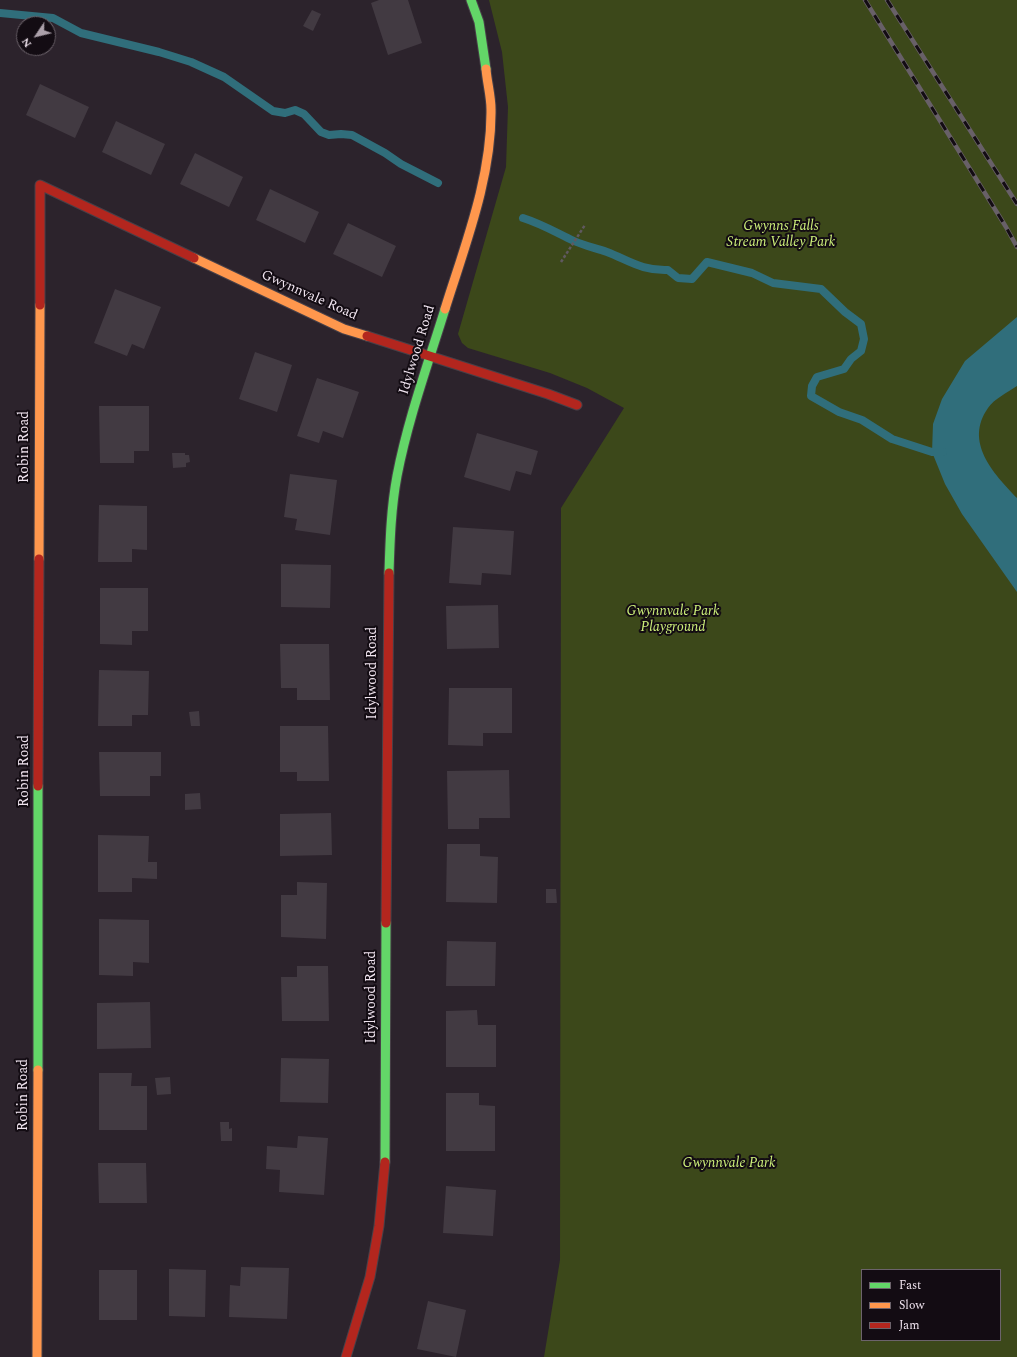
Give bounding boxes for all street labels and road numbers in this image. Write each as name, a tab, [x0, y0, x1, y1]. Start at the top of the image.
street label: Gwynnvale Road	[258, 267, 360, 325]
street label: Idylwood Road	[396, 303, 440, 397]
street label: Robin Road	[17, 411, 33, 483]
street label: Idylwood Road	[365, 627, 381, 719]
street label: Robin Road	[17, 735, 33, 807]
street label: Idylwood Road	[364, 951, 380, 1043]
street label: Robin Road	[16, 1059, 32, 1131]

